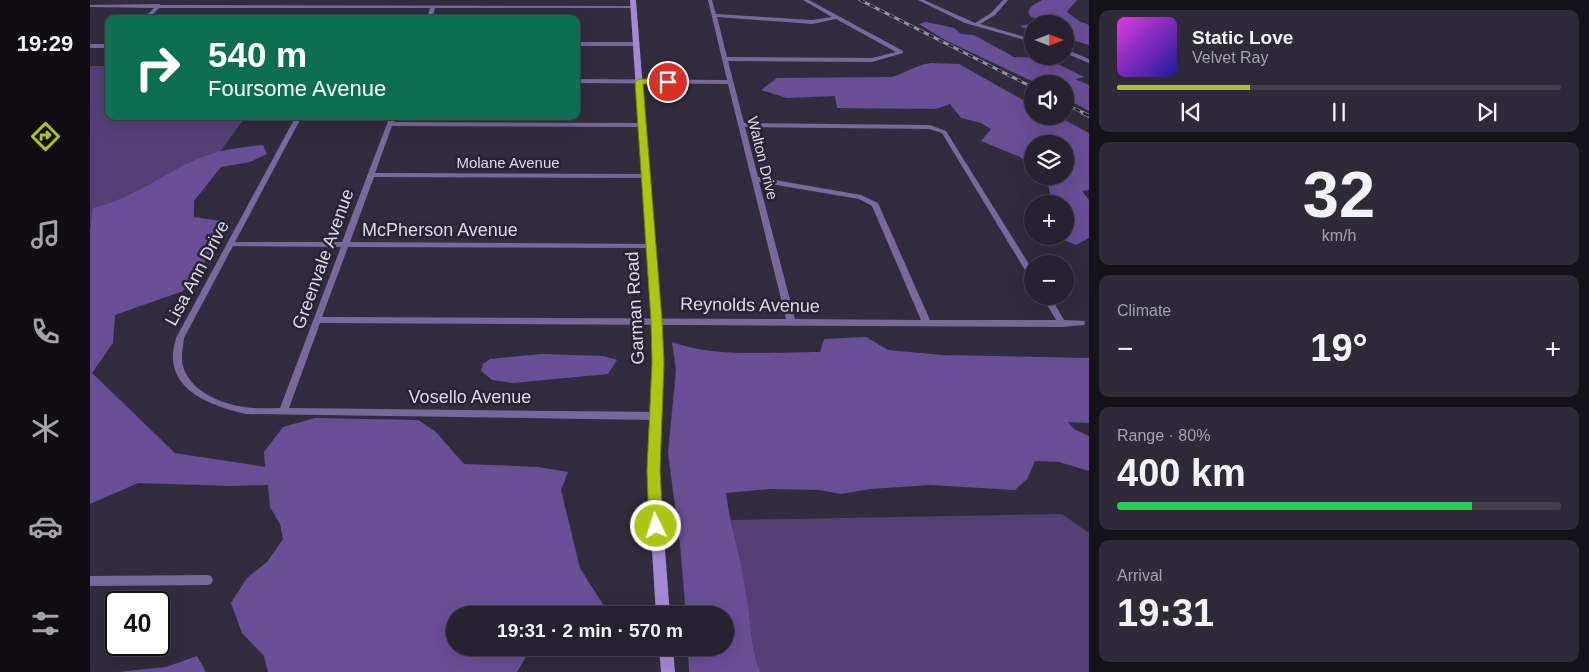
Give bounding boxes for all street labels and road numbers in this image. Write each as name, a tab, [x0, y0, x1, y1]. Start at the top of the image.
street label: Walton Drive	[744, 115, 782, 201]
street label: Molane Avenue	[456, 154, 560, 171]
street label: Greenvale Avenue	[288, 186, 358, 332]
street label: Lisa Ann Drive	[161, 217, 233, 329]
street label: McPherson Avenue	[362, 220, 518, 240]
street label: Garman Road	[622, 251, 648, 365]
street label: Reynolds Avenue	[680, 294, 820, 316]
street label: Vosello Avenue	[409, 387, 531, 407]

